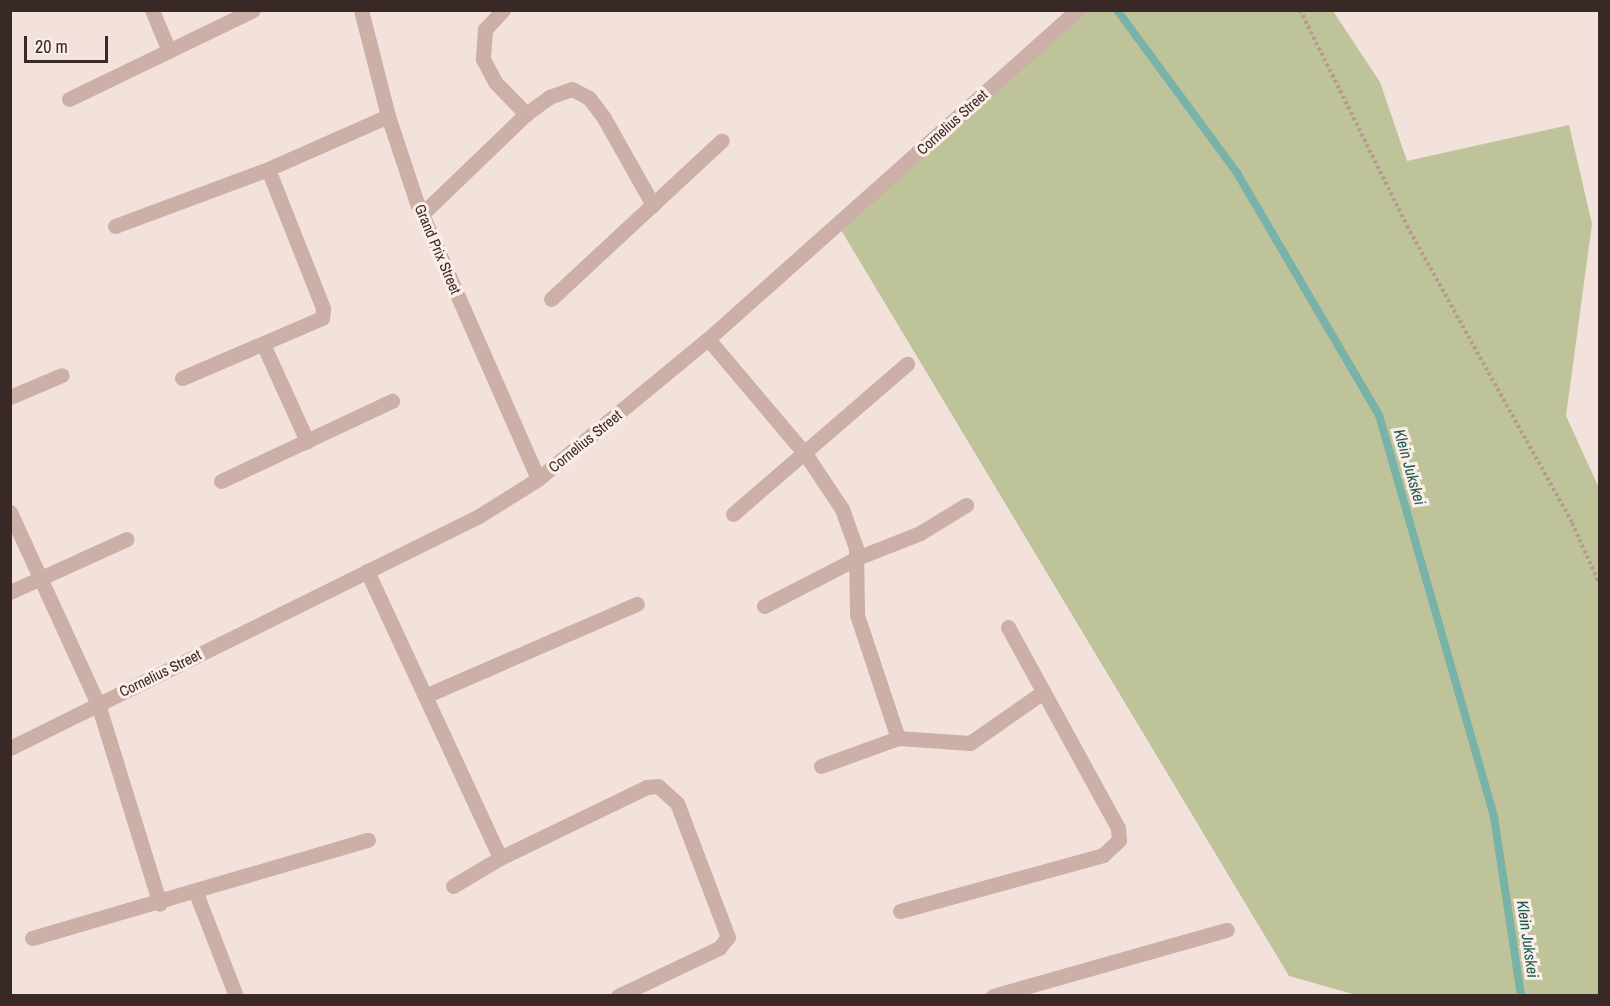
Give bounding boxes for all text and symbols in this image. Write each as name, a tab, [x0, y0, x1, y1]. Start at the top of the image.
scale bar	[27, 24, 111, 62]
text: 20 m	[35, 34, 68, 59]
street label: Cornelius Street	[913, 86, 991, 158]
street label: Grand Prix Street	[411, 201, 465, 297]
street label: Cornelius Street	[545, 406, 625, 476]
water label: Klein Jukskei	[1390, 427, 1430, 507]
street label: Cornelius Street	[116, 645, 204, 701]
water label: Klein Jukskei	[1513, 899, 1543, 979]

